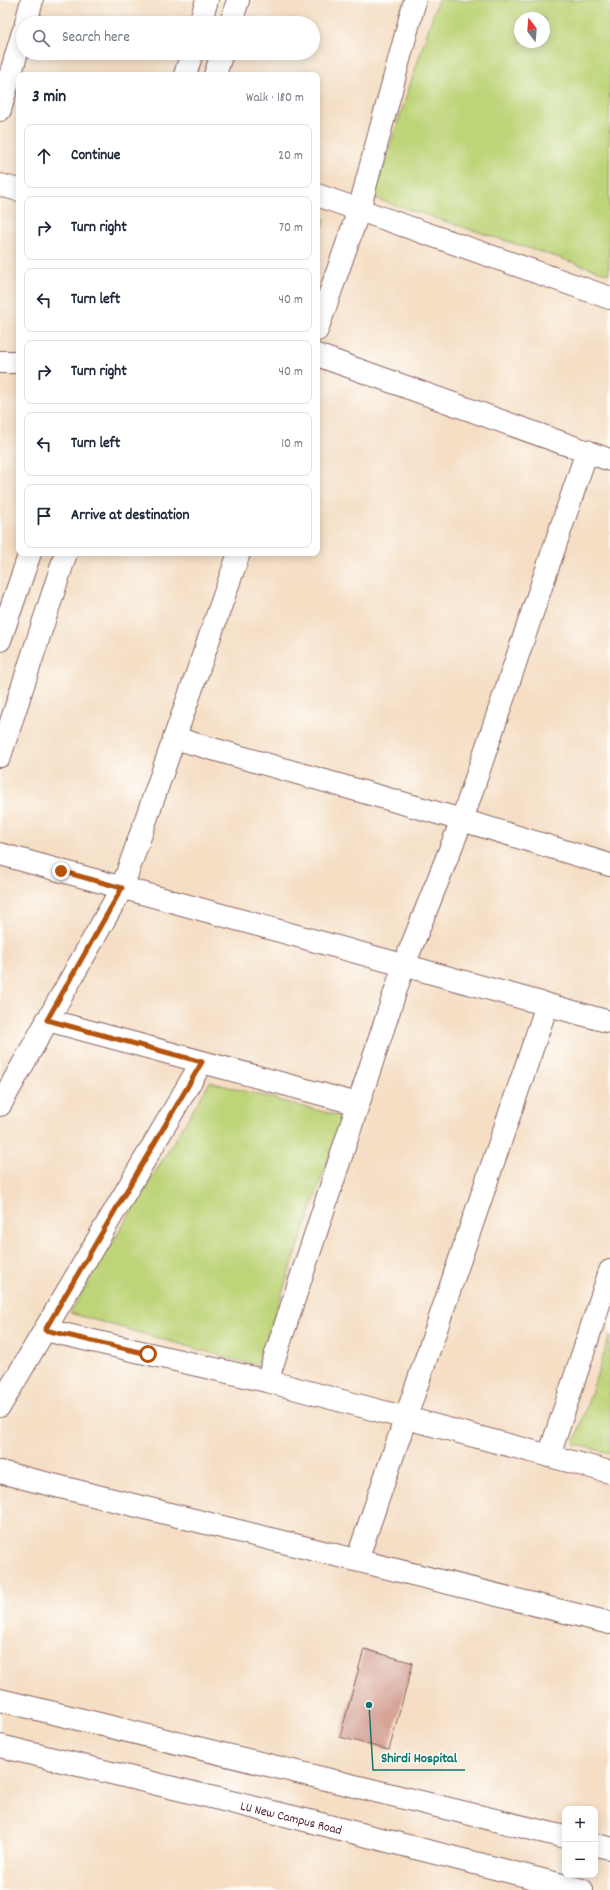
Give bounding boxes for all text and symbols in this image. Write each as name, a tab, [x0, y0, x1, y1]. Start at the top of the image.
north arrow	[514, 12, 550, 48]
search box	[16, 16, 320, 60]
icon: search	[30, 27, 52, 49]
text: Search here	[62, 27, 130, 49]
text: 3 min	[32, 86, 66, 110]
text: Walk · 180 m	[246, 89, 304, 108]
icon: ahead	[33, 145, 55, 167]
text: Continue	[71, 145, 120, 167]
text: 20 m	[278, 147, 303, 166]
icon: right	[33, 217, 55, 239]
text: Turn right	[71, 217, 127, 239]
text: 70 m	[279, 219, 303, 238]
icon: left	[33, 289, 55, 311]
text: Turn left	[71, 289, 120, 311]
text: 40 m	[279, 291, 303, 310]
icon: right	[33, 361, 55, 383]
text: Turn right	[71, 361, 127, 383]
text: 40 m	[279, 363, 303, 382]
icon: left	[33, 433, 55, 455]
text: Turn left	[71, 433, 120, 455]
text: 10 m	[281, 435, 303, 454]
icon: arrive	[33, 505, 55, 527]
text: Arrive at destination	[71, 505, 189, 527]
route end	[52, 862, 70, 880]
route start	[139, 1345, 157, 1363]
callout: Shirdi Hospital	[373, 1744, 465, 1770]
text: Shirdi Hospital	[381, 1749, 458, 1769]
street label: LU New Campus Road	[238, 1798, 344, 1841]
map controls	[562, 1806, 598, 1878]
button: +	[562, 1806, 598, 1842]
button: −	[562, 1842, 598, 1878]

